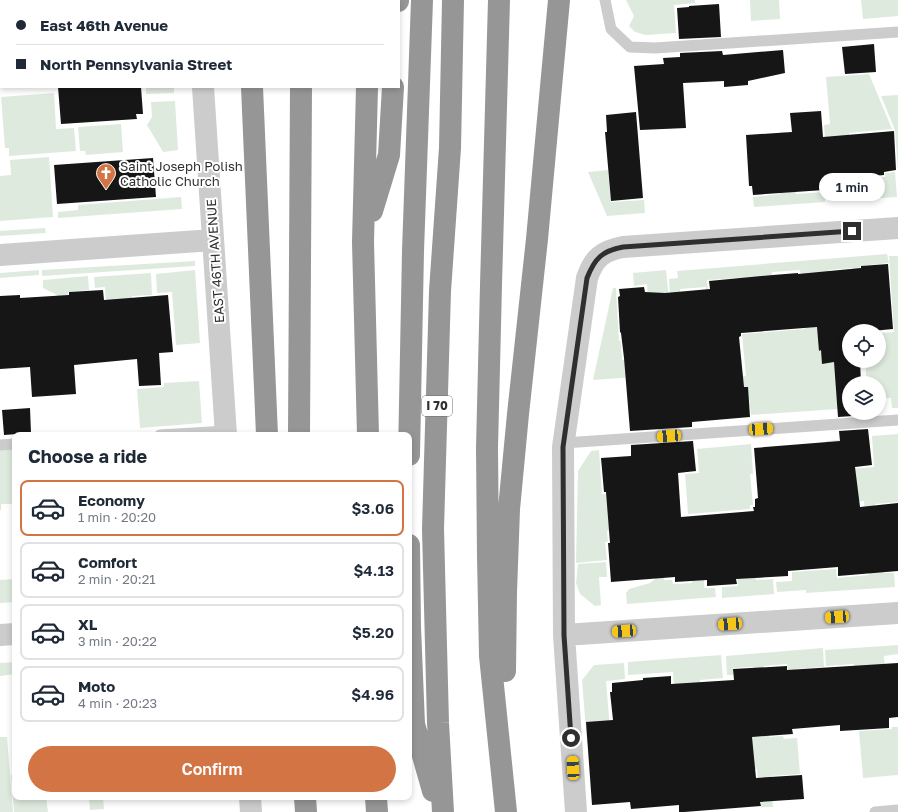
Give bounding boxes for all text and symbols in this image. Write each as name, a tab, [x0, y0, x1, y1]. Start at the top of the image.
text: East 46th Avenue	[40, 16, 168, 34]
text: North Pennsylvania Street	[40, 55, 232, 73]
place label: Saint Joseph Polish Catholic Church	[120, 158, 243, 189]
church icon: Saint Joseph Polish Catholic Church	[95, 162, 117, 190]
callout: 1 min	[819, 173, 885, 201]
text: 1 min	[836, 179, 868, 195]
street label: EAST 46TH AVENUE	[203, 198, 227, 324]
route end	[843, 222, 861, 240]
map controls	[842, 324, 886, 420]
button: locate	[842, 324, 886, 368]
button: layers	[842, 376, 886, 420]
road number: I 70	[422, 396, 452, 416]
car	[749, 422, 773, 436]
car	[657, 429, 681, 443]
text: Choose a ride	[28, 445, 147, 467]
icon: car	[30, 490, 66, 526]
text: Economy	[78, 491, 145, 509]
text: $3.06	[351, 499, 394, 517]
text: 1 min · 20:20	[78, 509, 156, 525]
icon: car	[30, 552, 66, 588]
text: Comfort	[78, 553, 137, 571]
text: $4.13	[353, 561, 394, 579]
text: 2 min · 20:21	[78, 571, 156, 587]
car	[825, 610, 849, 624]
icon: car	[30, 614, 66, 650]
text: XL	[78, 615, 97, 633]
car	[718, 617, 742, 631]
text: $5.20	[352, 623, 394, 641]
car	[612, 624, 636, 638]
text: 3 min · 20:22	[78, 633, 157, 649]
icon: car	[30, 676, 66, 712]
text: Moto	[78, 677, 115, 695]
text: $4.96	[351, 685, 394, 703]
text: 4 min · 20:23	[78, 695, 157, 711]
route start	[562, 729, 580, 747]
button: Confirm	[28, 746, 396, 792]
car	[566, 756, 580, 780]

